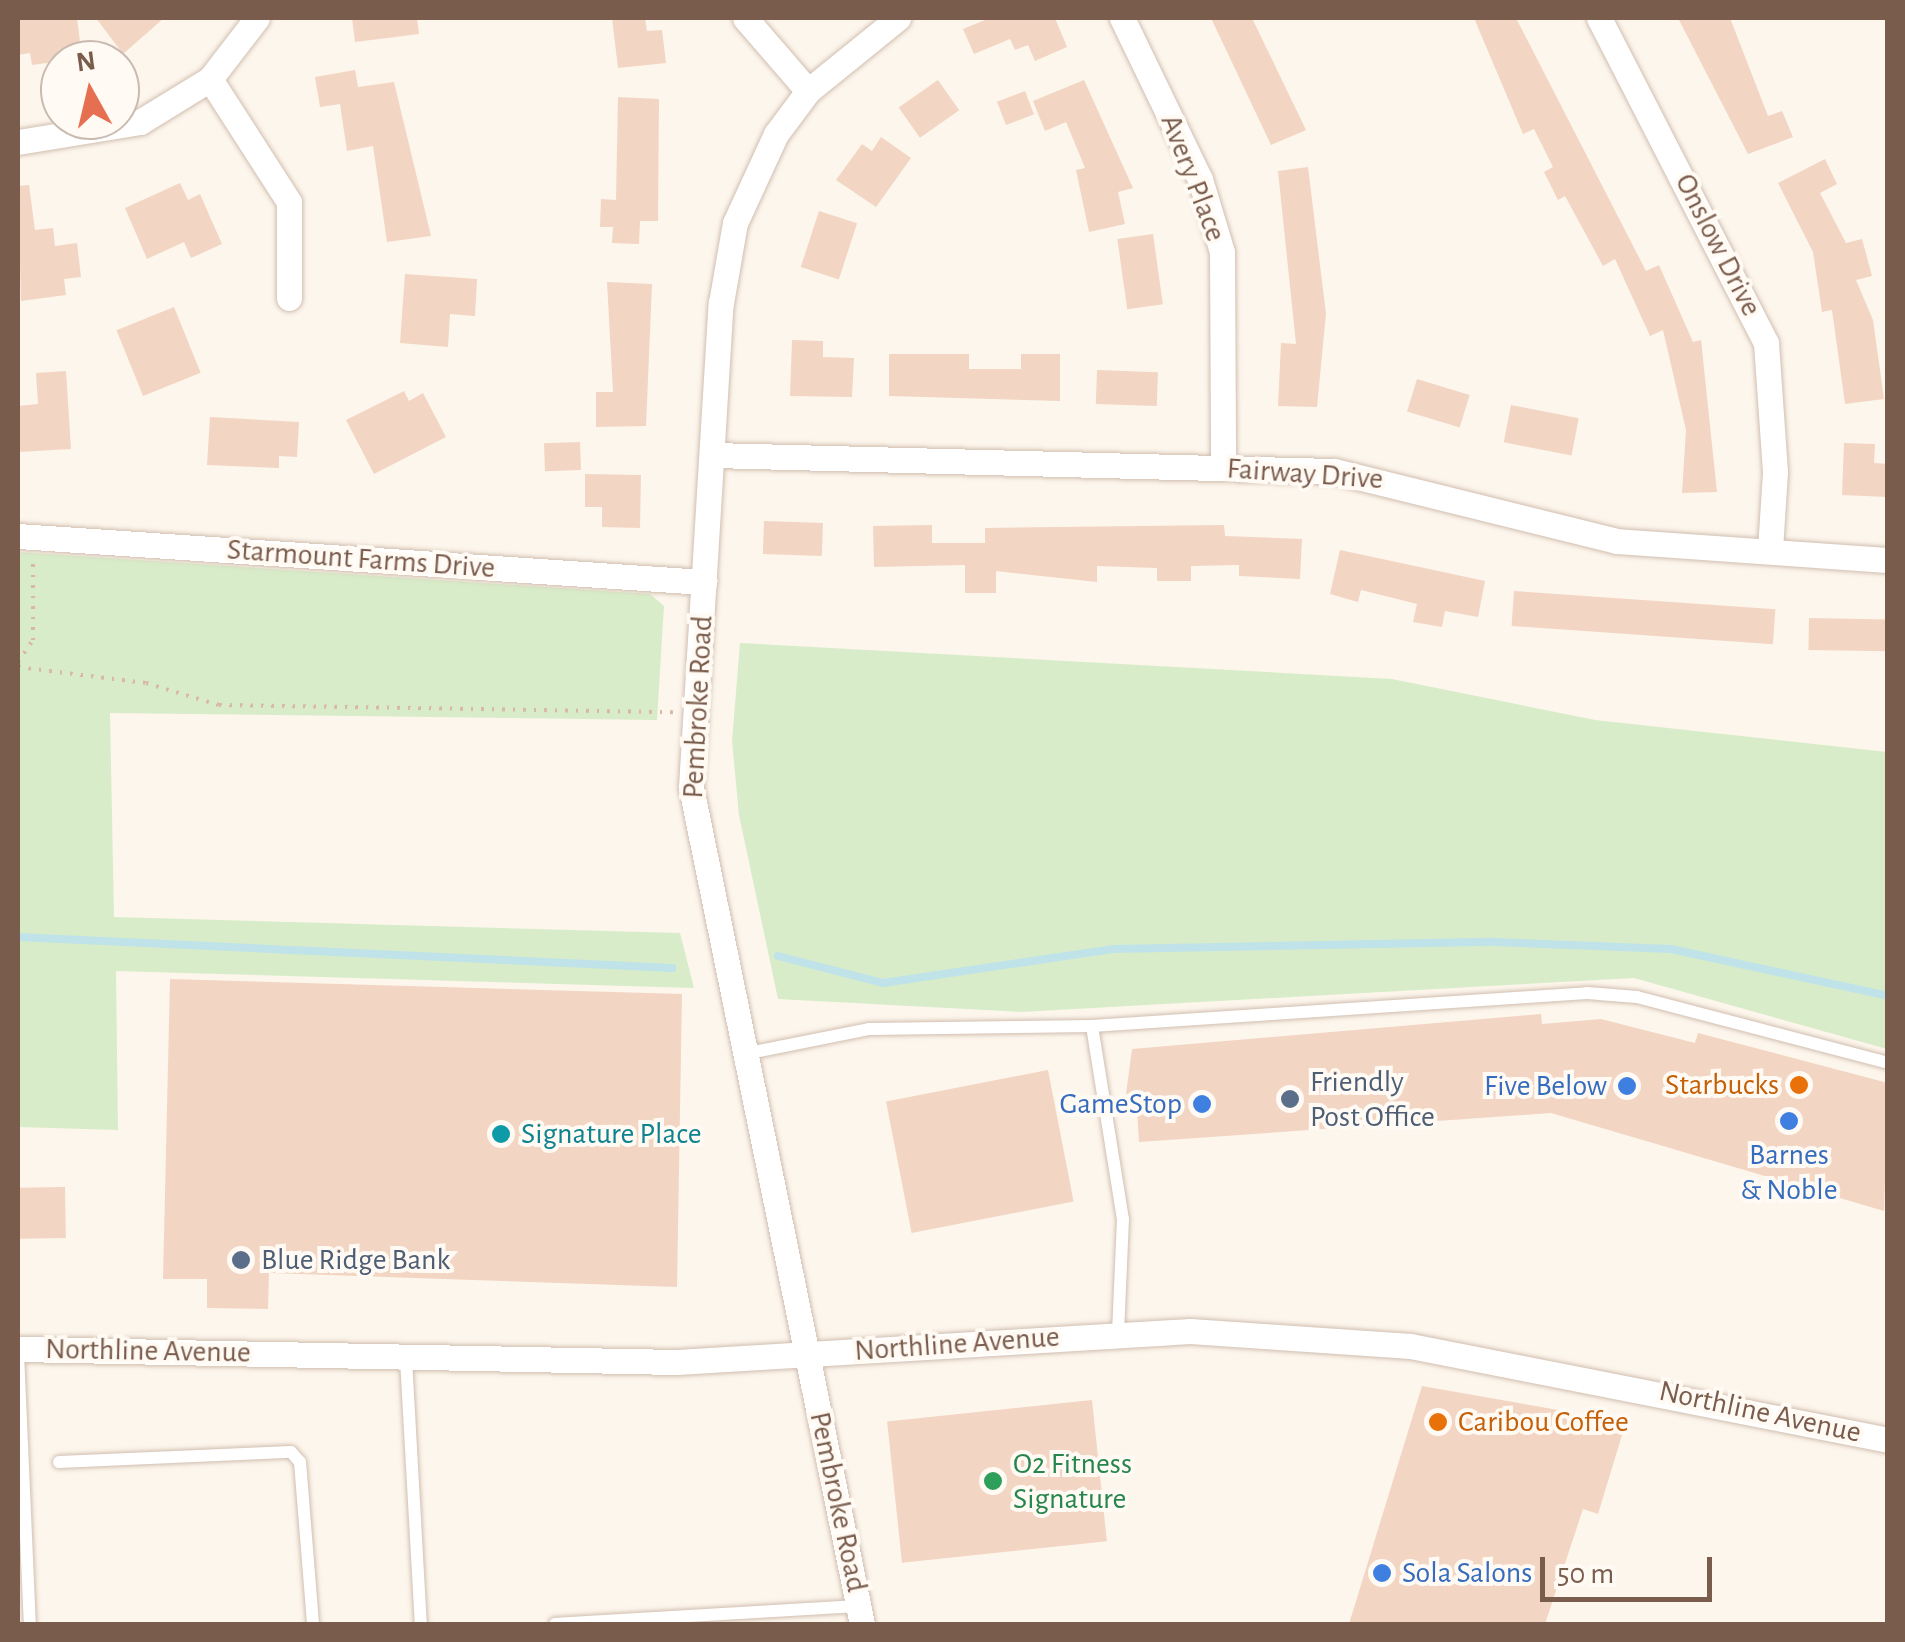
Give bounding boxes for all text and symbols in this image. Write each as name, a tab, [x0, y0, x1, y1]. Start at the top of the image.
north arrow	[40, 40, 140, 140]
text: N	[75, 47, 98, 77]
street label: Avery Place	[1152, 110, 1234, 246]
street label: Onslow Drive	[1667, 168, 1769, 322]
street label: Fairway Drive	[1226, 451, 1384, 497]
street label: Starmount Farms Drive	[226, 532, 496, 586]
street label: Pembroke Road	[675, 615, 721, 799]
place label: Friendly Post Office	[1310, 1064, 1435, 1134]
place label: Starbucks	[1665, 1067, 1779, 1103]
place label: Five Below	[1484, 1068, 1607, 1104]
marker: Starbucks	[1788, 1074, 1810, 1096]
marker: Five Below	[1616, 1075, 1638, 1097]
place label: GameStop	[1060, 1086, 1182, 1122]
marker: Friendly Post Office	[1279, 1088, 1301, 1110]
marker: GameStop	[1191, 1093, 1213, 1115]
marker: Barnes & Noble	[1778, 1110, 1800, 1132]
place label: Signature Place	[521, 1116, 702, 1152]
marker: Signature Place	[490, 1123, 512, 1145]
place label: Barnes & Noble	[1740, 1137, 1838, 1208]
place label: Blue Ridge Bank	[261, 1242, 450, 1278]
marker: Blue Ridge Bank	[230, 1249, 252, 1271]
street label: Northline Avenue	[853, 1319, 1061, 1369]
street label: Northline Avenue	[45, 1331, 251, 1371]
street label: Northline Avenue	[1656, 1373, 1864, 1451]
place label: Caribou Coffee	[1458, 1404, 1629, 1440]
street label: Pembroke Road	[801, 1409, 875, 1595]
marker: Caribou Coffee	[1427, 1411, 1449, 1433]
place label: O2 Fitness Signature	[1013, 1446, 1132, 1516]
marker: O2 Fitness Signature	[982, 1470, 1004, 1492]
scale bar	[1545, 1537, 1718, 1599]
place label: Sola Salons	[1402, 1555, 1532, 1591]
text: 50 m	[1557, 1559, 1614, 1589]
marker: Sola Salons	[1371, 1562, 1393, 1584]

